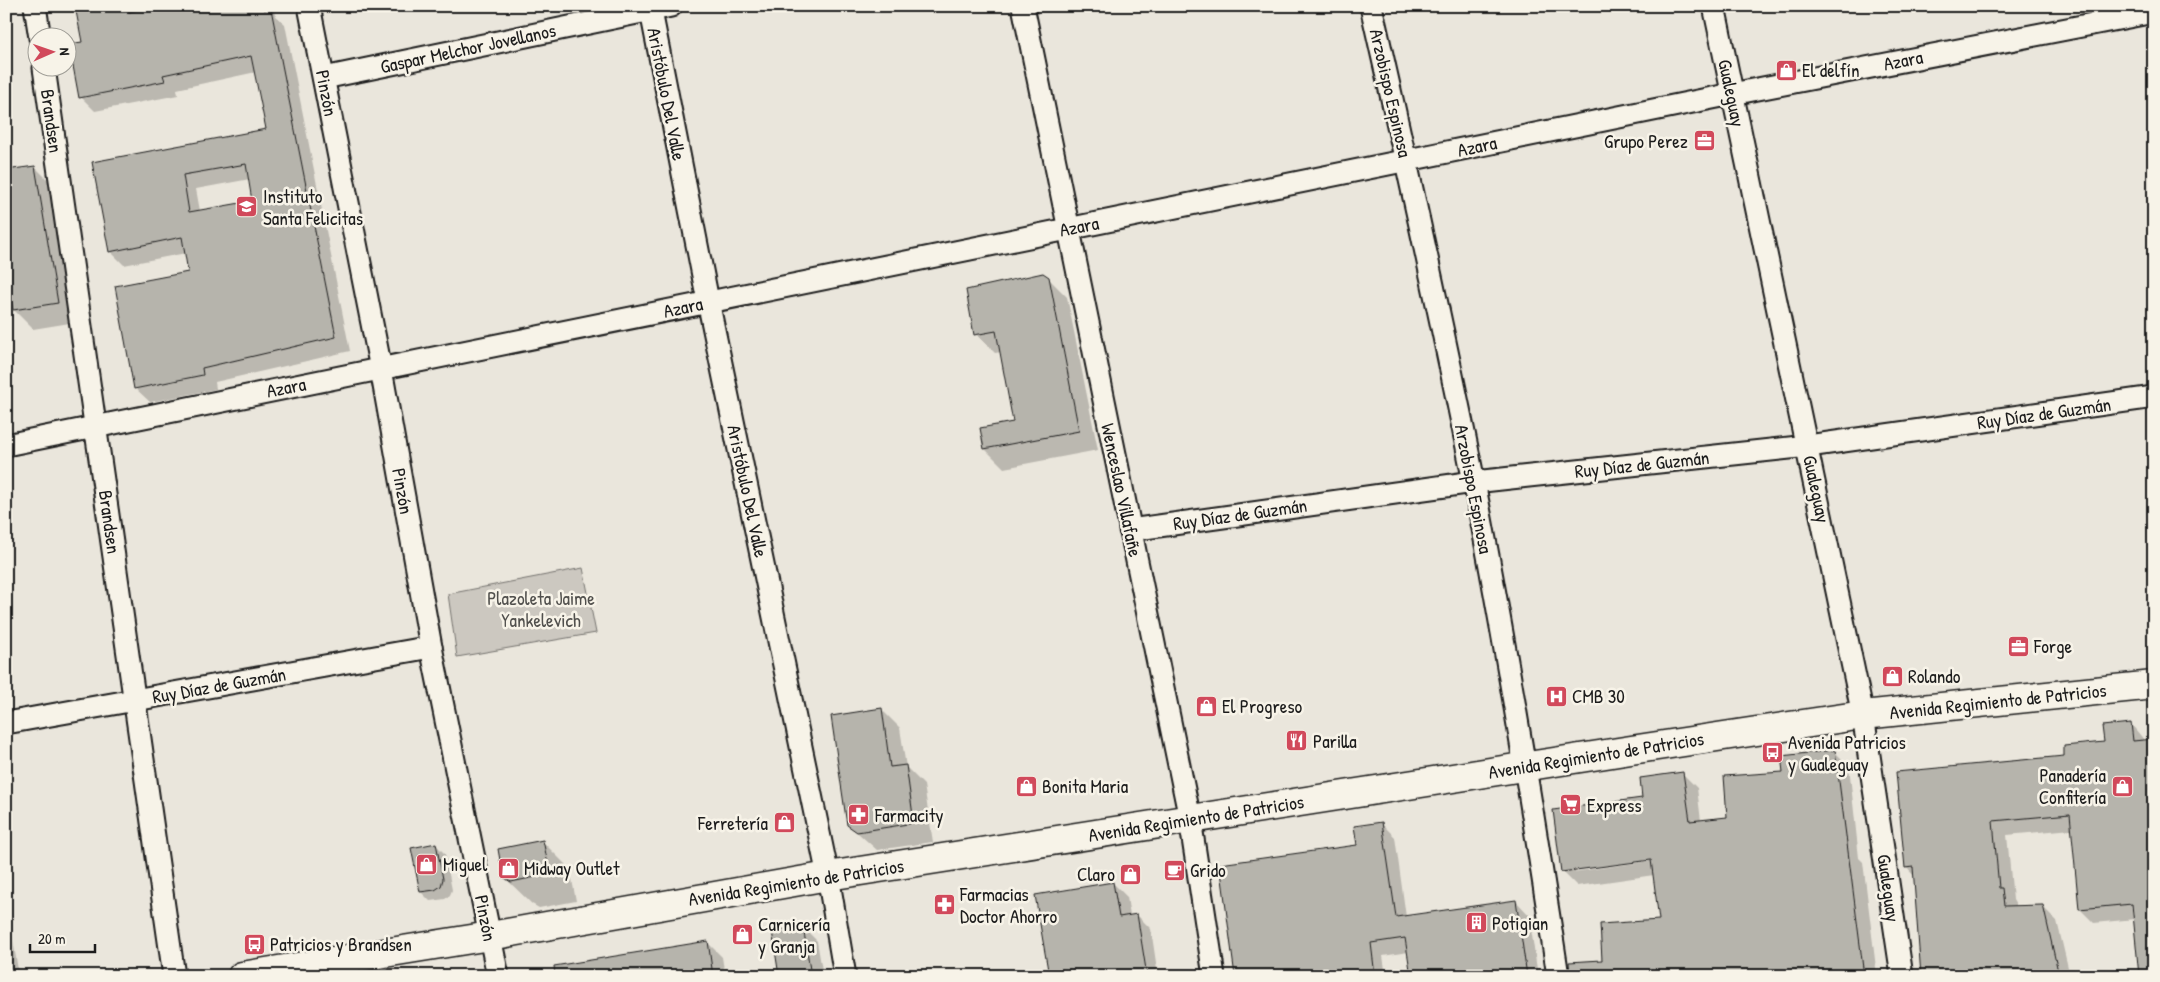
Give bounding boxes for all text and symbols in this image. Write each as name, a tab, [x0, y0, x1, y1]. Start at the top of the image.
street label: Gaspar Melchor Jovellanos	[378, 17, 558, 79]
street label: Aristóbulo Del Valle	[641, 25, 693, 163]
street label: Arzobispo Espinosa	[1364, 26, 1419, 160]
north arrow	[28, 28, 78, 78]
street label: Azara	[1881, 43, 1925, 77]
text: N	[56, 47, 75, 56]
street label: Gualeguay	[1712, 57, 1752, 129]
place label: El delfín	[1802, 57, 1860, 83]
shop icon: El delfín	[1774, 58, 1798, 82]
street label: Pinzón	[310, 68, 344, 118]
street label: Brandsen	[35, 88, 69, 154]
place label: Grupo Perez	[1604, 128, 1688, 154]
street label: Azara	[1455, 129, 1500, 163]
office icon: Grupo Perez	[1692, 129, 1716, 153]
place label: Instituto Santa Felicitas	[263, 183, 363, 231]
school or university icon: Instituto Santa Felicitas	[235, 195, 259, 219]
street label: Azara	[1057, 209, 1101, 243]
street label: Azara	[661, 290, 706, 324]
street label: Azara	[264, 370, 308, 404]
street label: Ruy Díaz de Guzmán	[1975, 391, 2113, 435]
street label: Wenceslao Villafañe	[1095, 421, 1149, 559]
street label: Aristóbulo Del Valle	[721, 422, 775, 560]
street label: Arzobispo Espinosa	[1449, 422, 1499, 556]
street label: Ruy Díaz de Guzmán	[1574, 444, 1710, 484]
street label: Gualeguay	[1797, 453, 1837, 525]
street label: Pinzón	[386, 466, 420, 516]
street label: Brandsen	[93, 489, 127, 555]
street label: Ruy Díaz de Guzmán	[1171, 492, 1309, 536]
park label: Plazoleta Jaime Yankelevich	[487, 585, 595, 633]
place label: Forge	[2033, 633, 2073, 659]
office icon: Forge	[2006, 634, 2030, 658]
street label: Ruy Díaz de Guzmán	[150, 660, 288, 710]
place label: Rolando	[1908, 663, 1961, 689]
shop icon: Rolando	[1880, 664, 1904, 688]
street label: Avenida Regimiento de Patricios	[1888, 677, 2108, 725]
place label: CMB 30	[1572, 683, 1625, 709]
hospital icon: CMB 30	[1544, 684, 1568, 708]
place label: El Progreso	[1222, 693, 1303, 719]
shop icon: El Progreso	[1194, 694, 1218, 718]
street label: Avenida Regimiento de Patricios	[1486, 725, 1706, 785]
place label: Parilla	[1313, 728, 1357, 754]
restaurant icon: Parilla	[1285, 729, 1309, 753]
place label: Avenida Patricios y Gualeguay	[1788, 729, 1906, 777]
bus stop icon: Avenida Patricios y Gualeguay	[1760, 741, 1784, 765]
place label: Panadería Confitería	[2039, 762, 2107, 810]
place label: Bonita Maria	[1042, 773, 1129, 799]
shop icon: Bonita Maria	[1014, 774, 1038, 798]
shop icon: Panadería Confitería	[2110, 774, 2134, 798]
street label: Avenida Regimiento de Patricios	[1086, 788, 1306, 848]
place label: Express	[1587, 792, 1642, 818]
supermarket icon: Express	[1559, 793, 1583, 817]
place label: Farmacity	[874, 802, 943, 828]
pharmacy icon: Farmacity	[847, 803, 871, 827]
place label: Ferretería	[697, 810, 769, 836]
shop icon: Ferretería	[772, 811, 796, 835]
place label: Miguel	[443, 851, 488, 877]
shop icon: Miguel	[415, 852, 439, 876]
street label: Avenida Regimiento de Patricios	[686, 852, 906, 912]
street label: Gualeguay	[1871, 852, 1907, 924]
place label: Midway Outlet	[524, 855, 620, 881]
shop icon: Midway Outlet	[496, 856, 520, 880]
place label: Grido	[1190, 857, 1226, 883]
cafe icon: Grido	[1162, 858, 1186, 882]
place label: Claro	[1077, 861, 1115, 887]
shop icon: Claro	[1119, 862, 1143, 886]
place label: Farmacias Doctor Ahorro	[959, 881, 1057, 929]
street label: Pinzón	[469, 893, 503, 943]
pharmacy icon: Farmacias Doctor Ahorro	[932, 893, 956, 917]
place label: Potigian	[1492, 910, 1548, 936]
place label: Carnicería y Granja	[758, 911, 831, 959]
building icon: Potigian	[1464, 911, 1488, 935]
scale bar	[30, 922, 95, 954]
shop icon: Carnicería y Granja	[730, 923, 754, 947]
text: 20 m	[38, 928, 65, 949]
place label: Patricios y Brandsen	[270, 931, 412, 957]
bus stop icon: Patricios y Brandsen	[242, 932, 266, 956]

